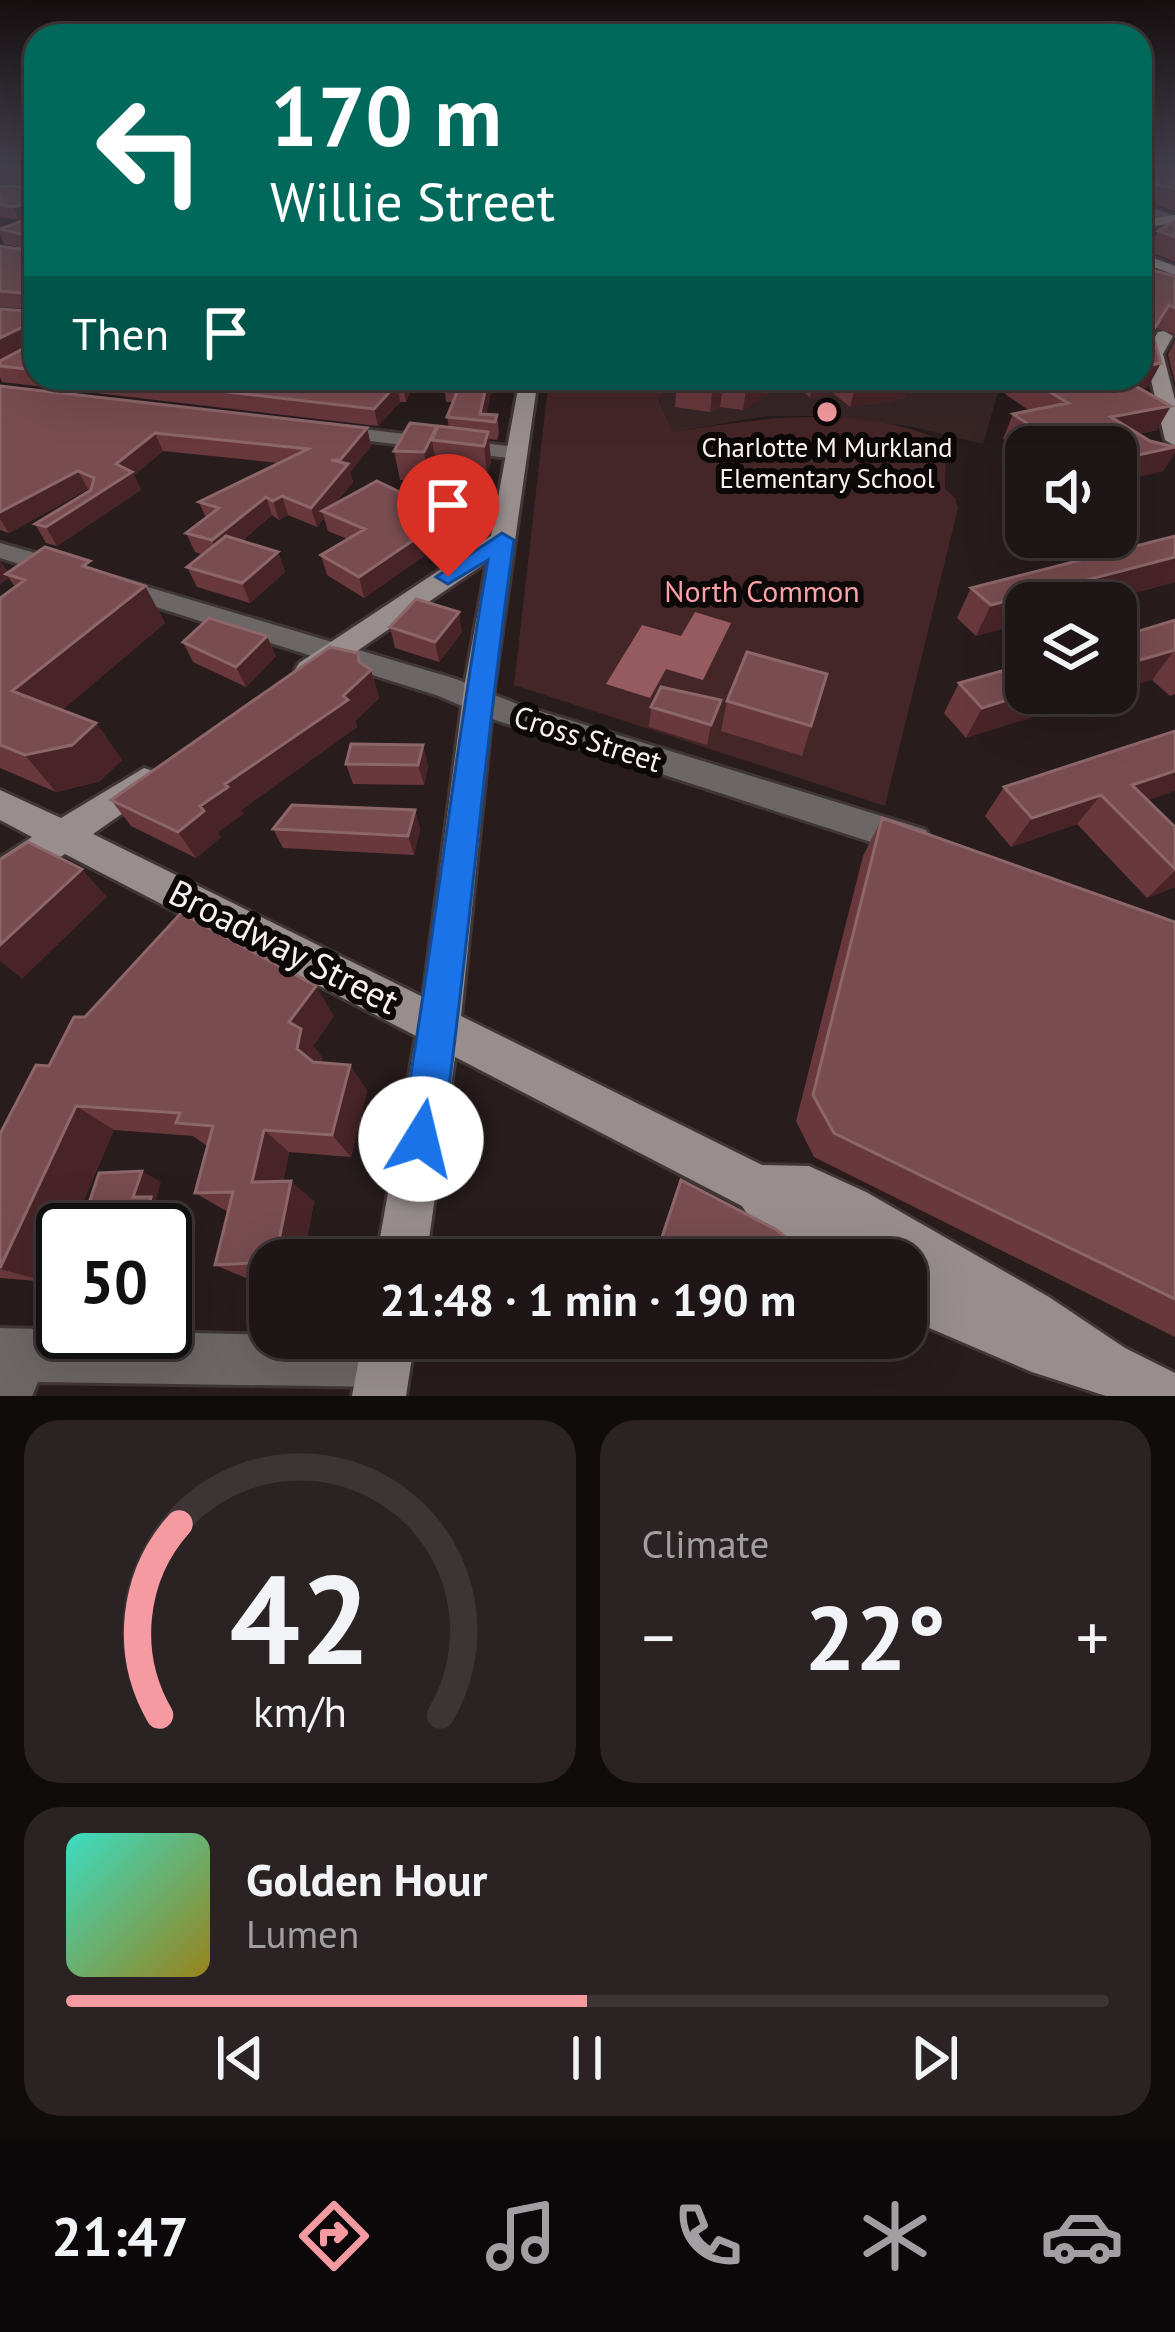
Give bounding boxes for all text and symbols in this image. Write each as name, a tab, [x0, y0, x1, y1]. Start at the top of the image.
text: 170 m	[270, 60, 502, 169]
icon: left	[72, 72, 228, 228]
text: Willie Street	[270, 166, 555, 236]
icon: arrive	[193, 300, 259, 366]
text: Then	[72, 304, 169, 362]
marker: Charlotte M Murkland Elementary School	[814, 399, 840, 425]
map controls	[1005, 426, 1137, 714]
button: sound	[1005, 426, 1137, 558]
place label: Charlotte M Murkland Elementary School	[701, 430, 953, 495]
pin	[397, 454, 499, 577]
icon: arrive	[415, 472, 481, 538]
park label: North Common	[664, 571, 860, 610]
button: layers	[1005, 582, 1137, 714]
street label: Cross Street	[509, 696, 667, 780]
street label: Broadway Street	[161, 868, 407, 1024]
position arrow	[358, 1076, 484, 1202]
speed limit sign: 50	[36, 1203, 192, 1359]
text: 21:48 · 1 min · 190 m	[380, 1270, 796, 1328]
text: Climate	[642, 1518, 769, 1569]
text: 42	[229, 1537, 371, 1698]
text: 22°	[805, 1578, 946, 1695]
text: −	[642, 1594, 675, 1679]
text: +	[1076, 1594, 1109, 1679]
text: km/h	[253, 1682, 347, 1738]
text: Golden Hour	[246, 1850, 487, 1908]
text: Lumen	[246, 1908, 359, 1959]
icon: previous	[207, 2025, 273, 2091]
icon: pause	[554, 2025, 620, 2091]
icon: next	[902, 2025, 968, 2091]
icon: directions	[292, 2194, 376, 2278]
icon: music	[479, 2194, 563, 2278]
icon: phone	[666, 2194, 750, 2278]
icon: climate	[853, 2194, 937, 2278]
icon: car	[1040, 2194, 1124, 2278]
text: 21:47	[52, 2201, 189, 2271]

